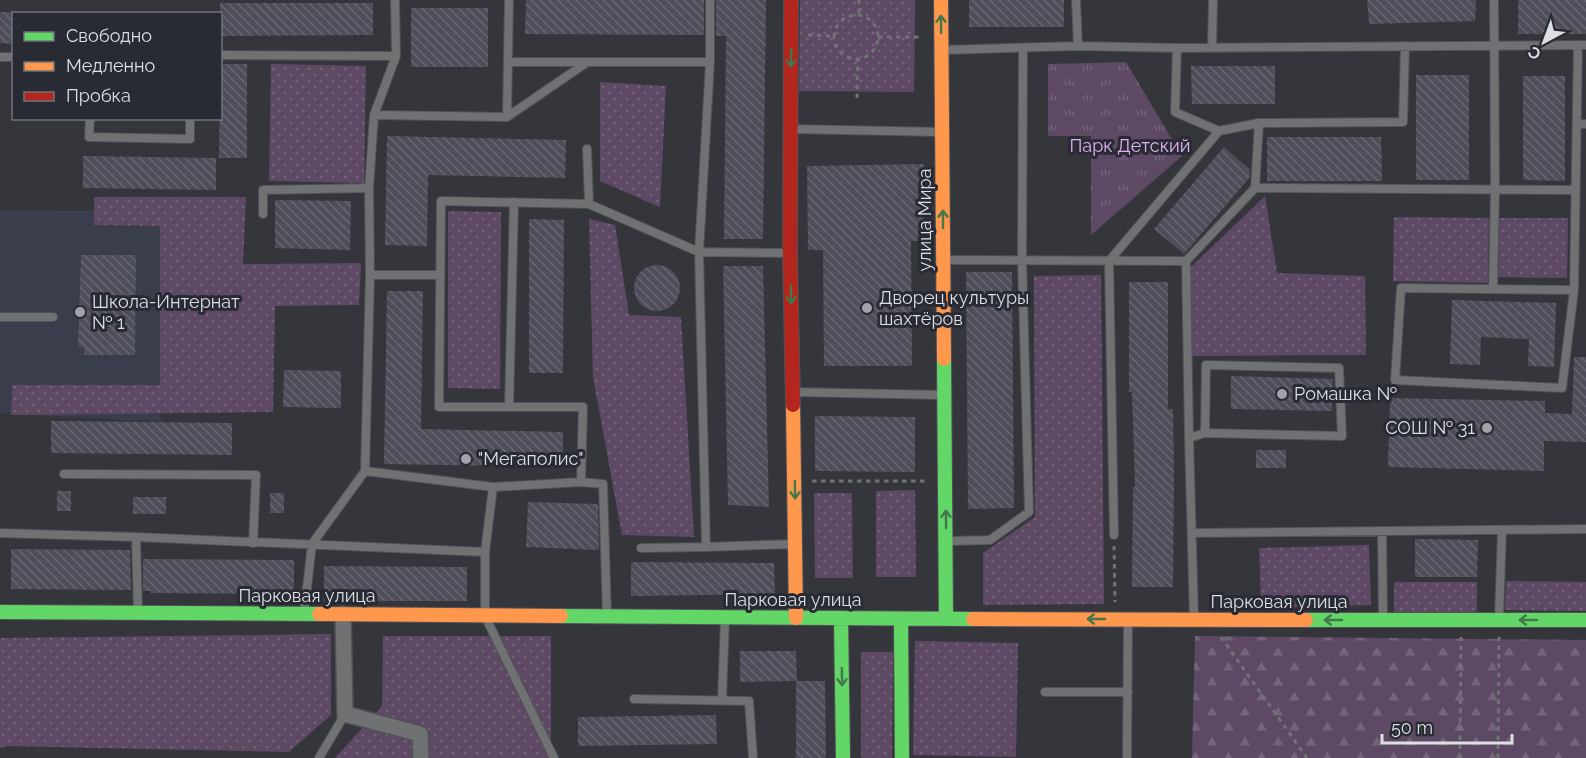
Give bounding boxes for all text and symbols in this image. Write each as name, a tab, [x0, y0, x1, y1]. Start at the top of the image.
legend	[12, 12, 222, 120]
north arrow	[1514, 12, 1574, 72]
one-way arrow	[935, 14, 947, 34]
text: Свободно	[66, 25, 152, 46]
text: С	[1524, 42, 1545, 64]
one-way arrow	[785, 48, 796, 68]
text: Медленно	[66, 55, 155, 76]
text: Пробка	[66, 85, 131, 106]
park label: Парк Детский	[1070, 135, 1190, 156]
street label: улица Мира	[914, 169, 935, 271]
one-way arrow	[937, 209, 949, 229]
one-way arrow	[785, 285, 797, 305]
place label: Дворец культуры шахтёров	[879, 287, 1029, 329]
place label: Школа-Интернат № 1	[92, 291, 240, 333]
marker: Дворец культуры шахтёров	[860, 301, 874, 315]
marker: Школа-Интернат № 1	[73, 305, 87, 319]
place label: Ромашка №	[1294, 383, 1397, 404]
marker: Ромашка №	[1275, 387, 1289, 401]
place label: СОШ № 31	[1385, 417, 1475, 438]
marker: СОШ № 31	[1480, 421, 1494, 435]
place label: "Мегаполис"	[478, 448, 584, 469]
marker: "Мегаполис"	[459, 452, 473, 466]
one-way arrow	[789, 480, 800, 500]
one-way arrow	[940, 509, 952, 529]
street label: Парковая улица	[238, 585, 376, 606]
street label: Парковая улица	[724, 589, 862, 610]
street label: Парковая улица	[1210, 591, 1348, 612]
one-way arrow	[1086, 613, 1106, 625]
one-way arrow	[1323, 614, 1343, 626]
one-way arrow	[1518, 614, 1538, 626]
one-way arrow	[836, 666, 847, 686]
scale bar	[1382, 707, 1512, 745]
text: 50 m	[1391, 717, 1433, 738]

